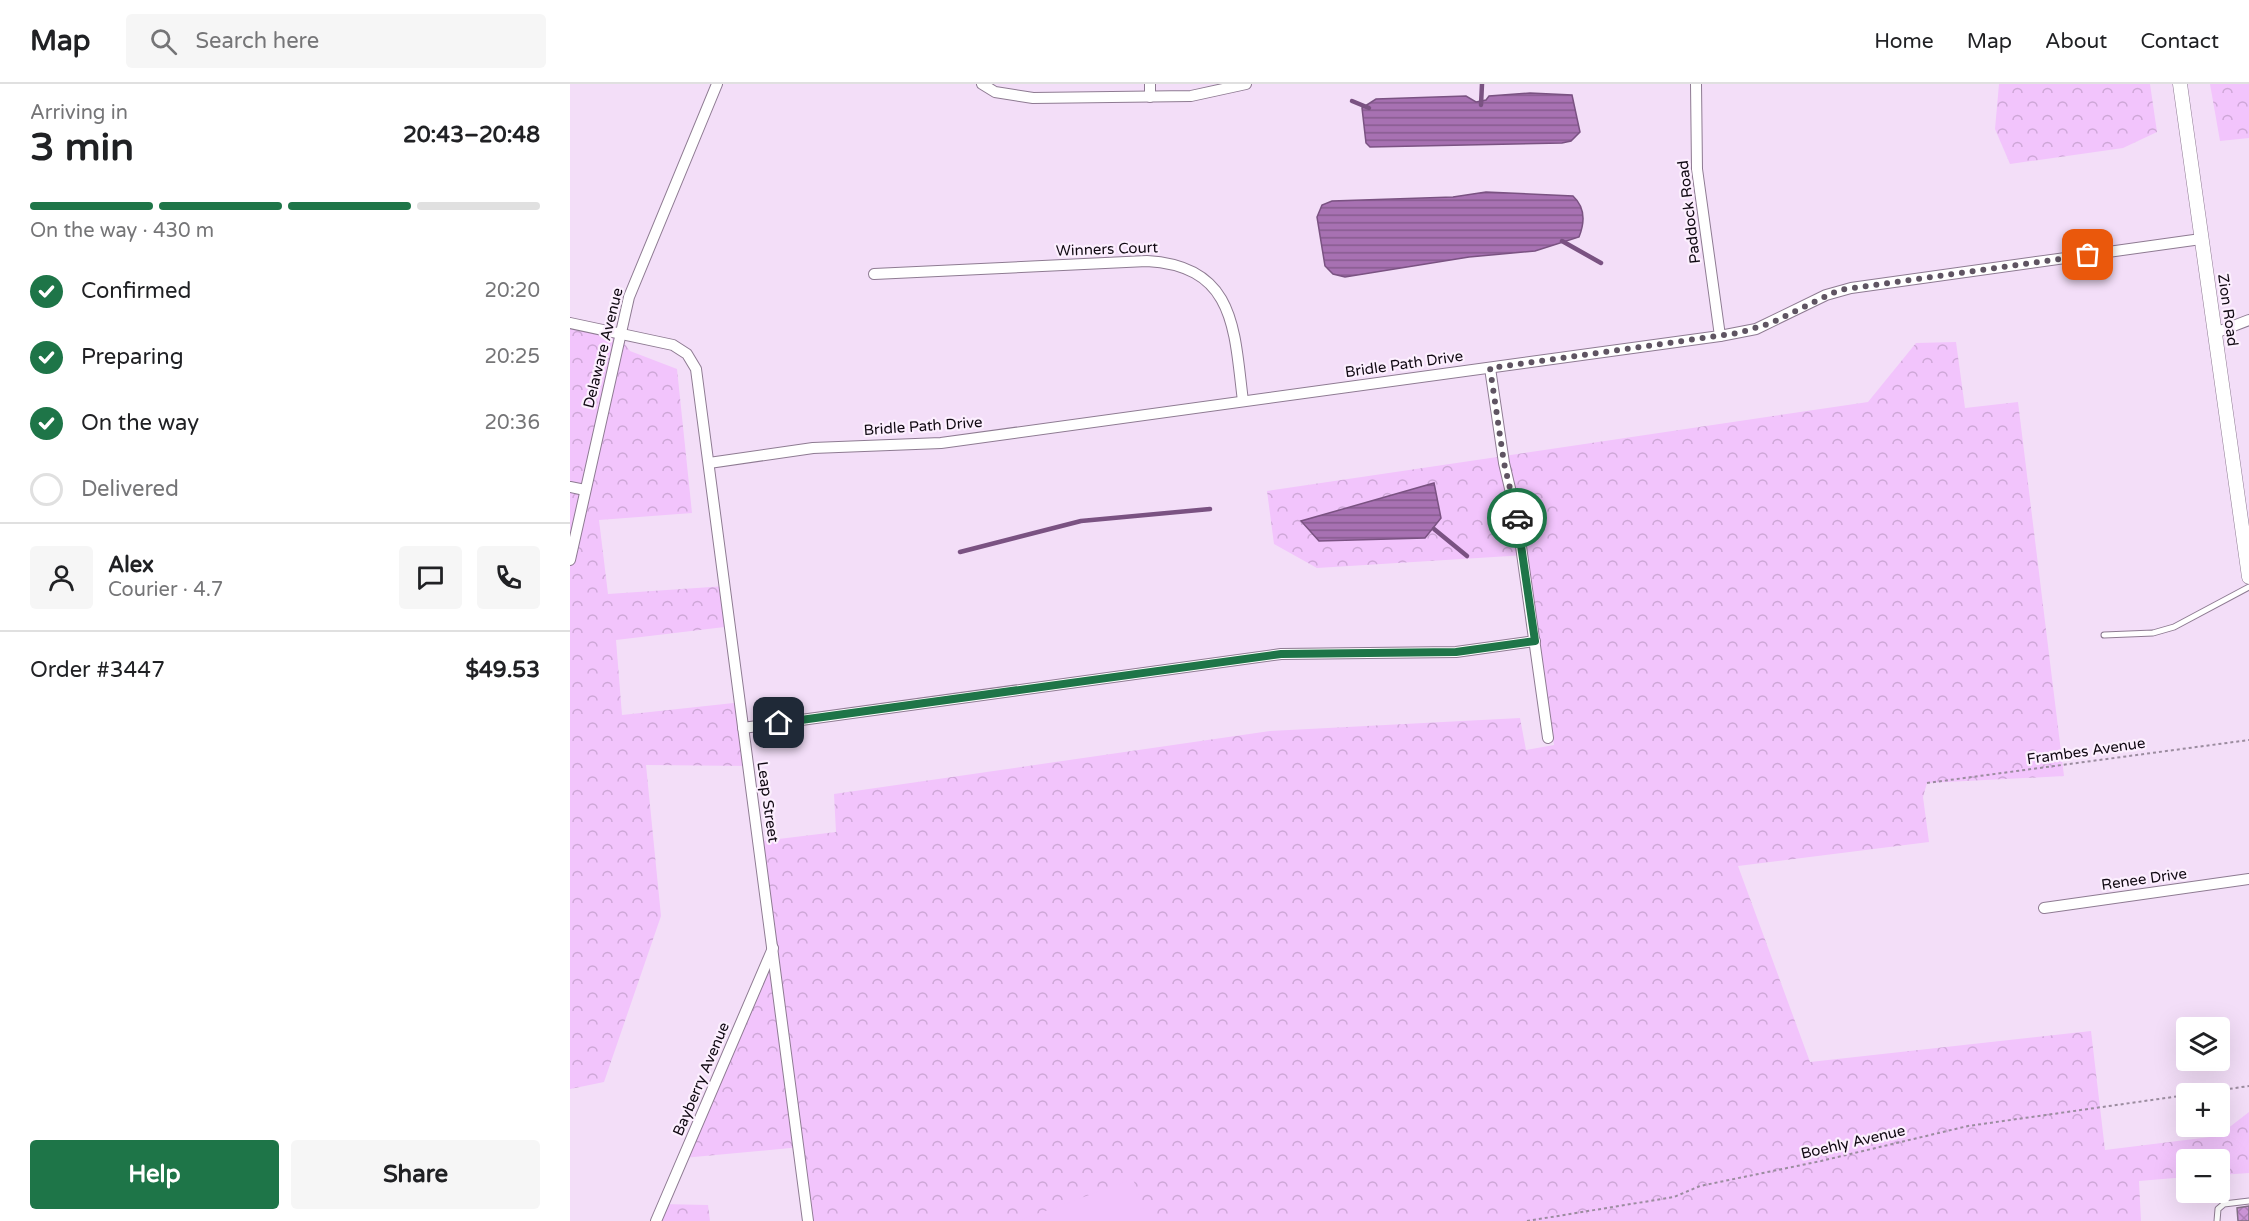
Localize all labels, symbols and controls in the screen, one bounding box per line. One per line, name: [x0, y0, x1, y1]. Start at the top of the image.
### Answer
search box: [126, 14, 546, 68]
text: Map: [30, 24, 90, 58]
icon: search: [147, 25, 180, 58]
text: Search here: [195, 28, 319, 54]
text: Home: [1874, 29, 1934, 54]
text: Map: [1967, 29, 2012, 54]
text: About: [2045, 29, 2107, 54]
text: Contact: [2140, 29, 2219, 54]
text: Arriving in: [30, 101, 128, 125]
text: 20:43–20:48: [403, 122, 540, 148]
text: 3 min: [30, 124, 134, 171]
street label: Paddock Road: [1674, 159, 1704, 265]
text: On the way · 430 m: [30, 219, 214, 243]
pin: [2062, 229, 2113, 280]
street label: Winners Court: [1056, 238, 1159, 260]
icon: bag: [2071, 238, 2104, 271]
street label: Zion Road: [2214, 273, 2242, 347]
icon: check: [30, 275, 63, 308]
text: Confirmed: [81, 278, 191, 304]
text: 20:20: [485, 279, 540, 303]
street label: Delaware Avenue: [579, 286, 627, 410]
icon: check: [30, 341, 63, 374]
text: Preparing: [81, 344, 184, 370]
text: 20:25: [485, 345, 540, 369]
street label: Bridle Path Drive: [1344, 347, 1464, 381]
icon: check: [30, 407, 63, 440]
text: On the way: [81, 410, 199, 436]
text: 20:36: [485, 411, 540, 435]
street label: Bridle Path Drive: [863, 413, 983, 439]
text: Delivered: [81, 476, 179, 502]
courier: [1487, 488, 1547, 548]
icon: car: [1501, 502, 1534, 535]
button: person: [30, 546, 93, 609]
button: chat: [399, 546, 462, 609]
button: phone: [477, 546, 540, 609]
text: Alex: [108, 552, 154, 578]
text: Courier · 4.7: [108, 578, 223, 602]
text: Order #3447: [30, 657, 165, 683]
text: $49.53: [465, 657, 540, 683]
pin: [753, 697, 804, 748]
icon: home: [762, 706, 795, 739]
street label: Frambes Avenue: [2026, 734, 2146, 768]
street label: Leap Street: [753, 760, 783, 844]
street label: Renee Drive: [2100, 864, 2188, 894]
map controls: [2176, 1017, 2230, 1203]
button: layers: [2176, 1017, 2230, 1071]
street label: Bayberry Avenue: [669, 1019, 733, 1139]
button: +: [2176, 1083, 2230, 1137]
street label: Boehly Avenue: [1799, 1121, 1907, 1163]
button: Help: [30, 1140, 279, 1209]
button: Share: [291, 1140, 540, 1209]
button: −: [2176, 1149, 2230, 1203]

